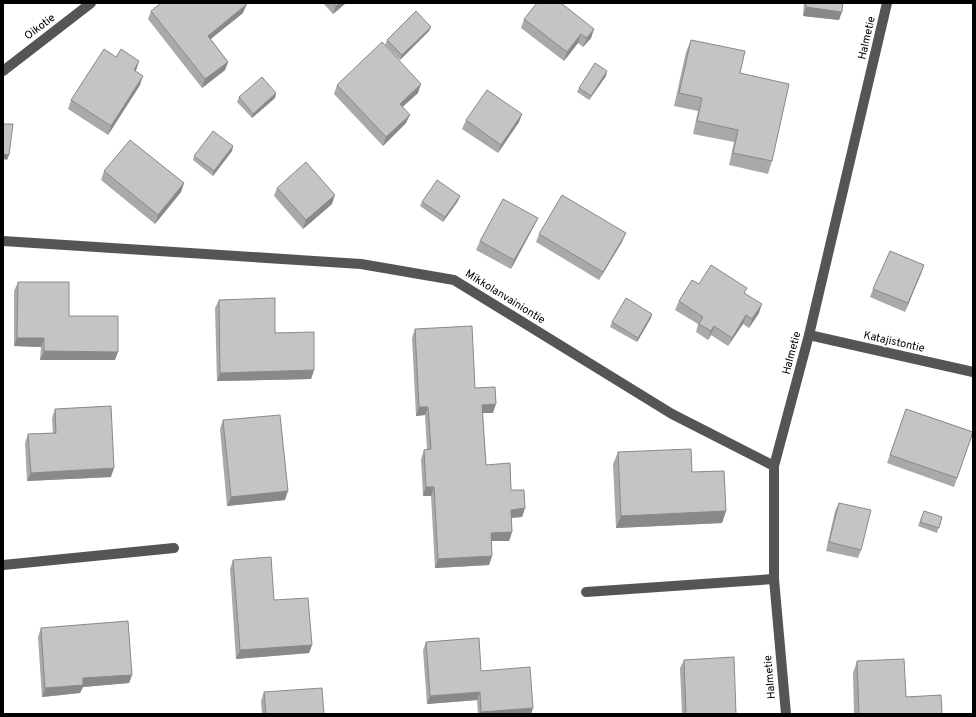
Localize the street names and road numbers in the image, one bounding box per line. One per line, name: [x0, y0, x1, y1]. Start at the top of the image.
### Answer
street label: Oikotie: [22, 11, 58, 43]
street label: Halmetie: [855, 15, 879, 61]
street label: Mikkolanvainiontie: [462, 267, 548, 327]
street label: Katajistontie: [862, 328, 926, 356]
street label: Halmetie: [780, 330, 804, 376]
street label: Halmetie: [761, 654, 779, 700]

